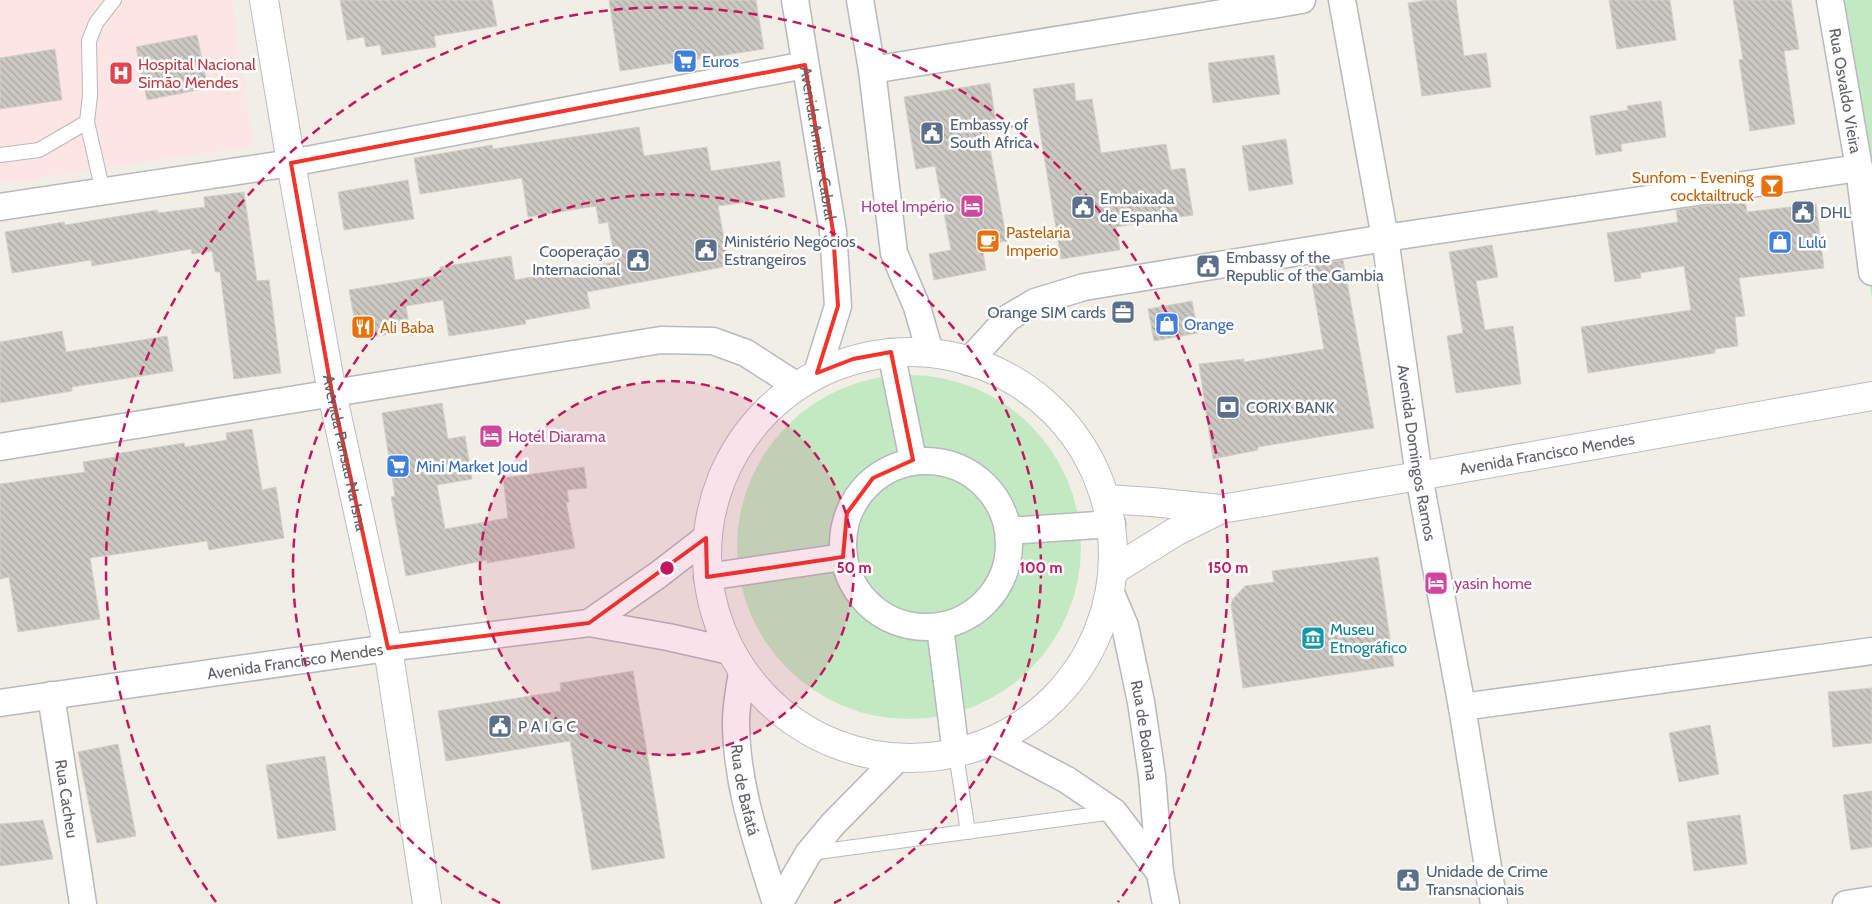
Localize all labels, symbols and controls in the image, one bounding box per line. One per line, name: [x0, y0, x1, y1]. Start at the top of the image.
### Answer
street label: Rua Osvaldo Vieira: [1825, 27, 1865, 155]
supermarket icon: Euros: [672, 48, 698, 74]
place label: Euros: [702, 52, 740, 71]
place label: Hospital Nacional Simão Mendes: [138, 55, 256, 92]
hospital icon: Hospital Nacional Simão Mendes: [108, 60, 134, 86]
street label: Avenida Amilcar Cabral: [796, 65, 840, 222]
place label: Embassy of South Africa: [950, 115, 1033, 152]
public building icon: Embassy of South Africa: [919, 120, 945, 146]
place label: Sunfom - Evening cocktailtruck: [1632, 168, 1755, 205]
bar icon: Sunfom - Evening cocktailtruck: [1759, 173, 1785, 199]
place label: Embaixada de Espanha: [1100, 189, 1178, 226]
hotel icon: Hotel Império: [959, 193, 985, 219]
public building icon: Embaixada de Espanha: [1070, 194, 1096, 220]
place label: Hotel Império: [861, 197, 954, 216]
public building icon: DHL: [1790, 199, 1816, 225]
place label: DHL: [1820, 203, 1851, 222]
place label: Pastelaria Imperio: [1006, 223, 1071, 260]
cafe icon: Pastelaria Imperio: [975, 228, 1001, 254]
shop icon: Lulú: [1767, 229, 1793, 255]
place label: Ministério Negócios Estrangeiros: [724, 232, 856, 269]
place label: Lulú: [1798, 233, 1826, 252]
public building icon: Ministério Negócios Estrangeiros: [693, 237, 719, 263]
place label: Cooperação Internacional: [532, 242, 620, 279]
public building icon: Cooperação Internacional: [625, 247, 651, 273]
place label: Embassy of the Republic of the Gambia: [1226, 248, 1384, 285]
public building icon: Embassy of the Republic of the Gambia: [1195, 253, 1221, 279]
office icon: Orange SIM cards: [1110, 299, 1136, 325]
place label: Orange SIM cards: [987, 303, 1106, 322]
shop icon: Orange: [1154, 311, 1180, 337]
restaurant icon: Ali Baba: [350, 314, 376, 340]
place label: Orange: [1184, 315, 1234, 334]
place label: Ali Baba: [380, 318, 435, 337]
street label: Avenida Domingos Ramos: [1393, 363, 1440, 543]
street label: Avenida Pansau Na Isna: [319, 373, 371, 533]
bank icon: CORIX BANK: [1215, 394, 1241, 420]
place label: CORIX BANK: [1246, 398, 1335, 417]
hotel icon: Hotel Diarama: [478, 423, 504, 449]
place label: Hotel Diarama: [508, 427, 606, 446]
street label: Avenida Francisco Mendes: [1458, 429, 1636, 479]
supermarket icon: Mini Market Joud: [385, 453, 411, 479]
place label: Mini Market Joud: [416, 457, 528, 476]
centre of rings: [658, 559, 676, 577]
text: 50 m: [836, 559, 872, 577]
text: 100 m: [1019, 559, 1063, 577]
text: 150 m: [1208, 559, 1248, 577]
hotel icon: yasin home: [1423, 570, 1449, 596]
place label: yasin home: [1454, 574, 1532, 593]
place label: Museu Etnográfico: [1330, 620, 1407, 657]
museum icon: Museu Etnográfico: [1300, 625, 1326, 651]
street label: Avenida Francisco Mendes: [206, 640, 385, 684]
street label: Rua de Bolama: [1127, 678, 1161, 782]
public building icon: P A I G C: [487, 713, 513, 739]
place label: P A I G C: [518, 717, 576, 736]
street label: Rua de Bafatá: [727, 743, 763, 838]
street label: Rua Cacheu: [51, 758, 82, 839]
place label: Unidade de Crime Transnacionais: [1426, 862, 1548, 899]
public building icon: Unidade de Crime Transnacionais: [1395, 867, 1421, 893]

